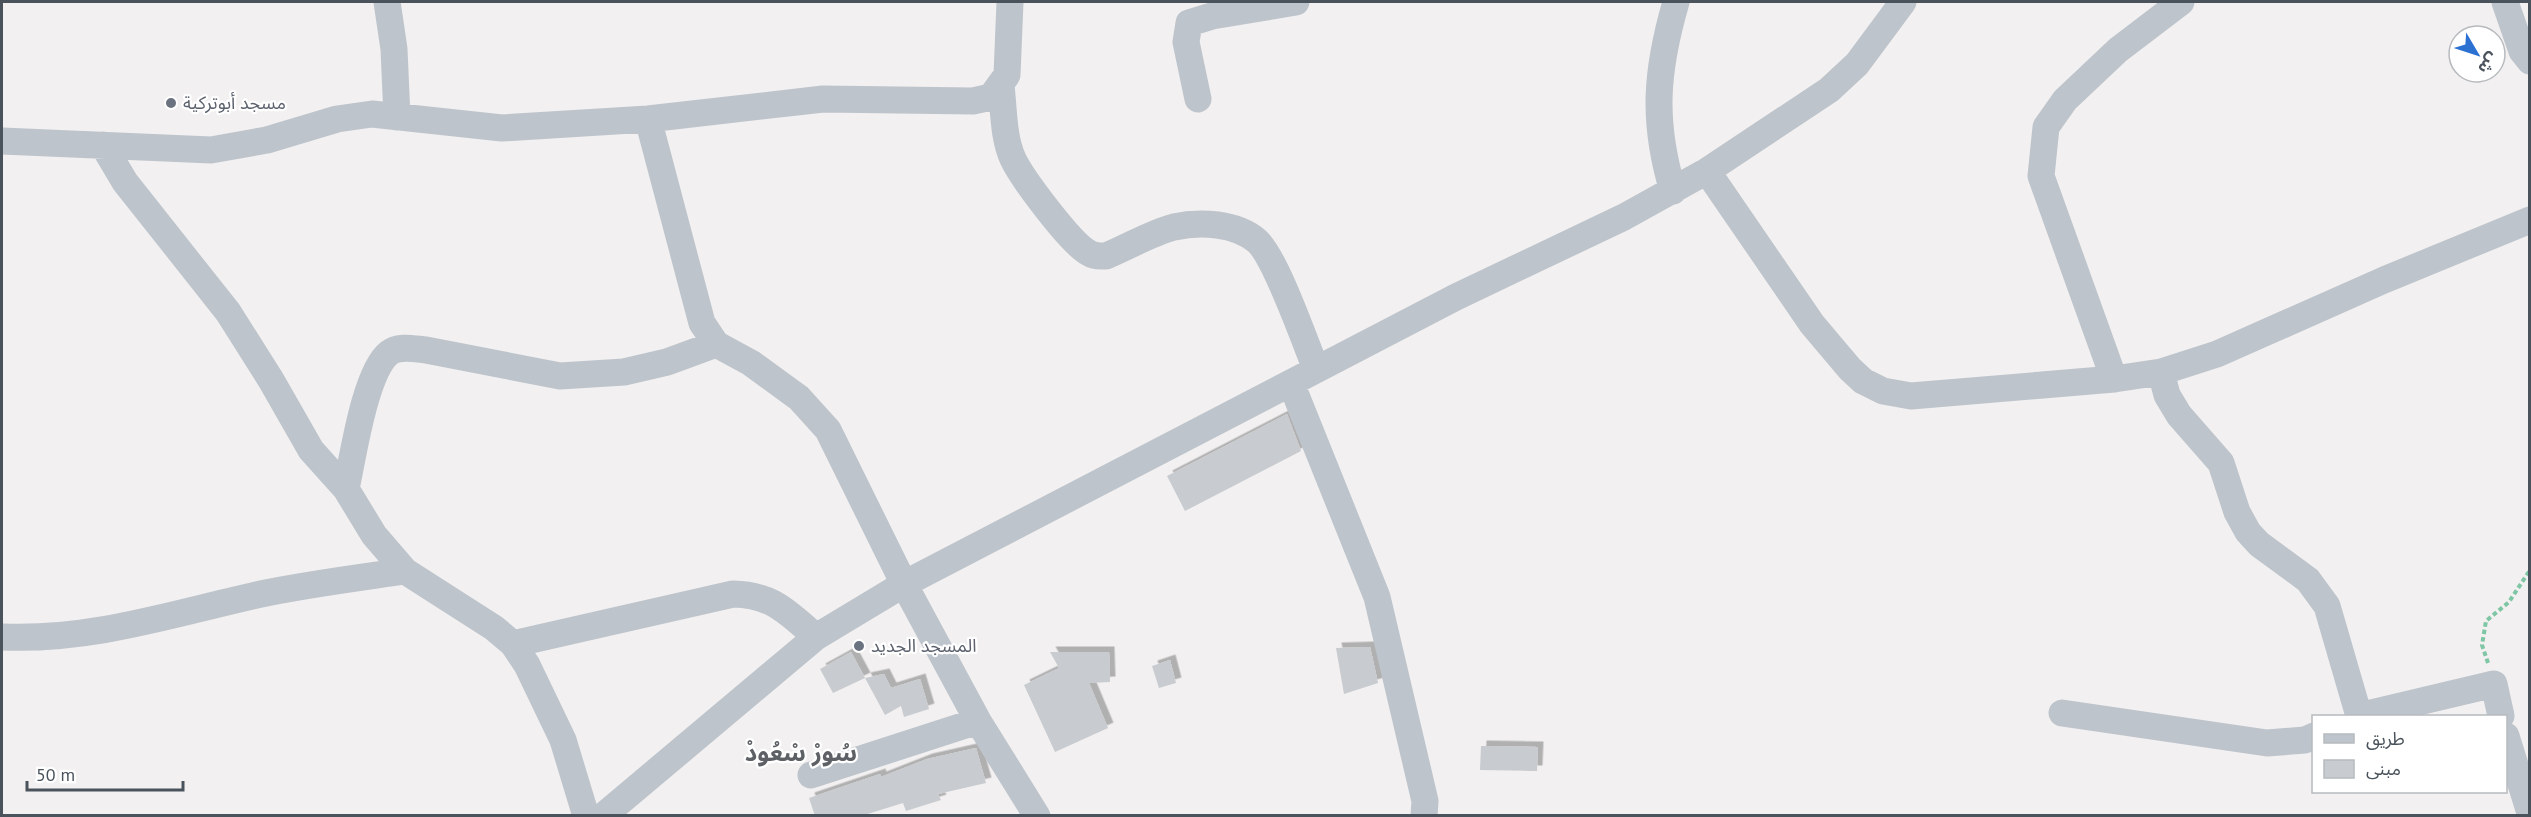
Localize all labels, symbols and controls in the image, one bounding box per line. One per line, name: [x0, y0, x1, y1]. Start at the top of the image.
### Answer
north arrow: [2447, 24, 2507, 84]
text: ش: [2474, 49, 2503, 78]
place label: مسجد أبوتركية: [183, 91, 286, 114]
marker: مسجد أبوتركية: [164, 96, 178, 110]
place label: المسجد الجديد: [871, 634, 976, 657]
marker: المسجد الجديد: [852, 639, 866, 653]
legend: [2312, 715, 2507, 793]
text: طريق: [2366, 727, 2405, 750]
district label: سُورْ سْعُودْ: [745, 737, 857, 768]
scale bar: [27, 754, 183, 792]
text: مبنى: [2366, 757, 2401, 780]
text: 50 m: [36, 763, 75, 786]

